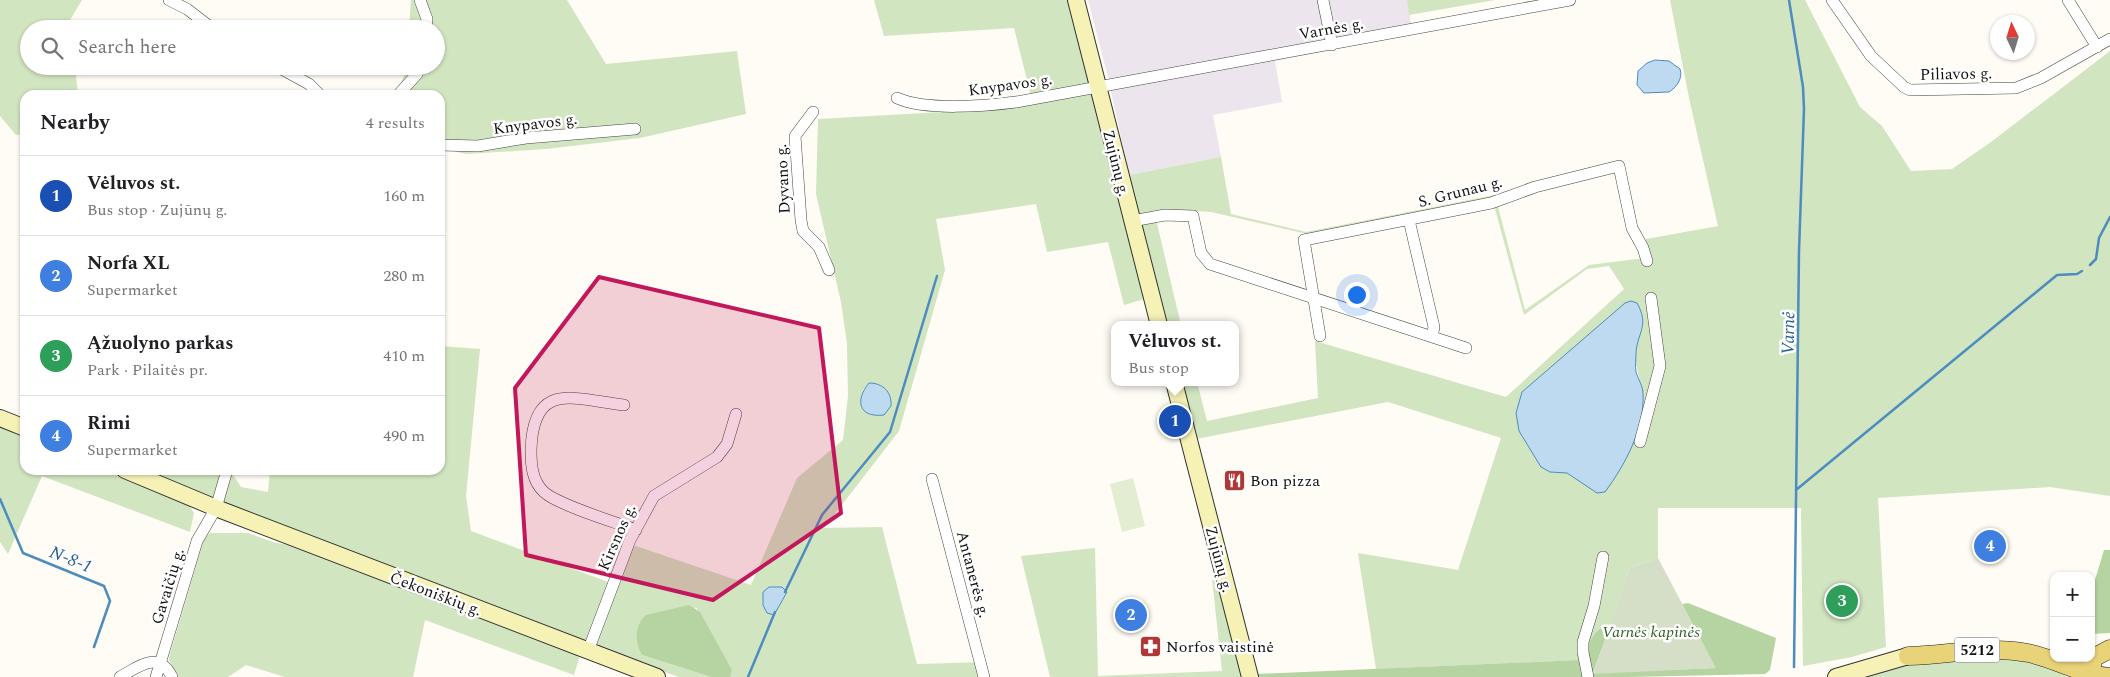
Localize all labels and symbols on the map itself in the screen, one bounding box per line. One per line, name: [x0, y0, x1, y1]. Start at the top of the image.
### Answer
street label: Varnės g.: [1297, 11, 1365, 46]
north arrow: [1990, 15, 2035, 60]
street label: Piliavos g.: [1920, 61, 1992, 87]
street label: Knypavos g.: [967, 67, 1054, 103]
street label: Knypavos g.: [492, 107, 579, 141]
street label: Zujūnų g.: [1096, 127, 1136, 199]
street label: Dyvano g.: [769, 143, 797, 215]
street label: S. Grunau g.: [1416, 170, 1505, 214]
your location: [1344, 282, 1370, 308]
water label: Varnė: [1775, 311, 1802, 355]
pin: 1: [1159, 402, 1191, 440]
restaurant icon: Bon pizza: [1222, 468, 1246, 492]
place label: Bon pizza: [1250, 469, 1320, 493]
street label: Kirsnos g.: [592, 500, 642, 575]
street label: Zujūnų g.: [1199, 523, 1239, 595]
pin: 4: [1974, 527, 2006, 565]
street label: Antanerės g.: [950, 528, 996, 620]
water label: N-8-1: [45, 539, 96, 580]
street label: Gavaičių g.: [145, 545, 191, 627]
street label: Čekoniškių g.: [386, 565, 485, 622]
pin: 3: [1826, 582, 1858, 620]
pin: 2: [1115, 596, 1147, 634]
park label: Varnės kapinės: [1602, 620, 1700, 644]
pharmacy icon: Norfos vaistinė: [1138, 634, 1162, 658]
place label: Norfos vaistinė: [1166, 635, 1274, 659]
road number: 5212: [1954, 638, 2000, 662]

